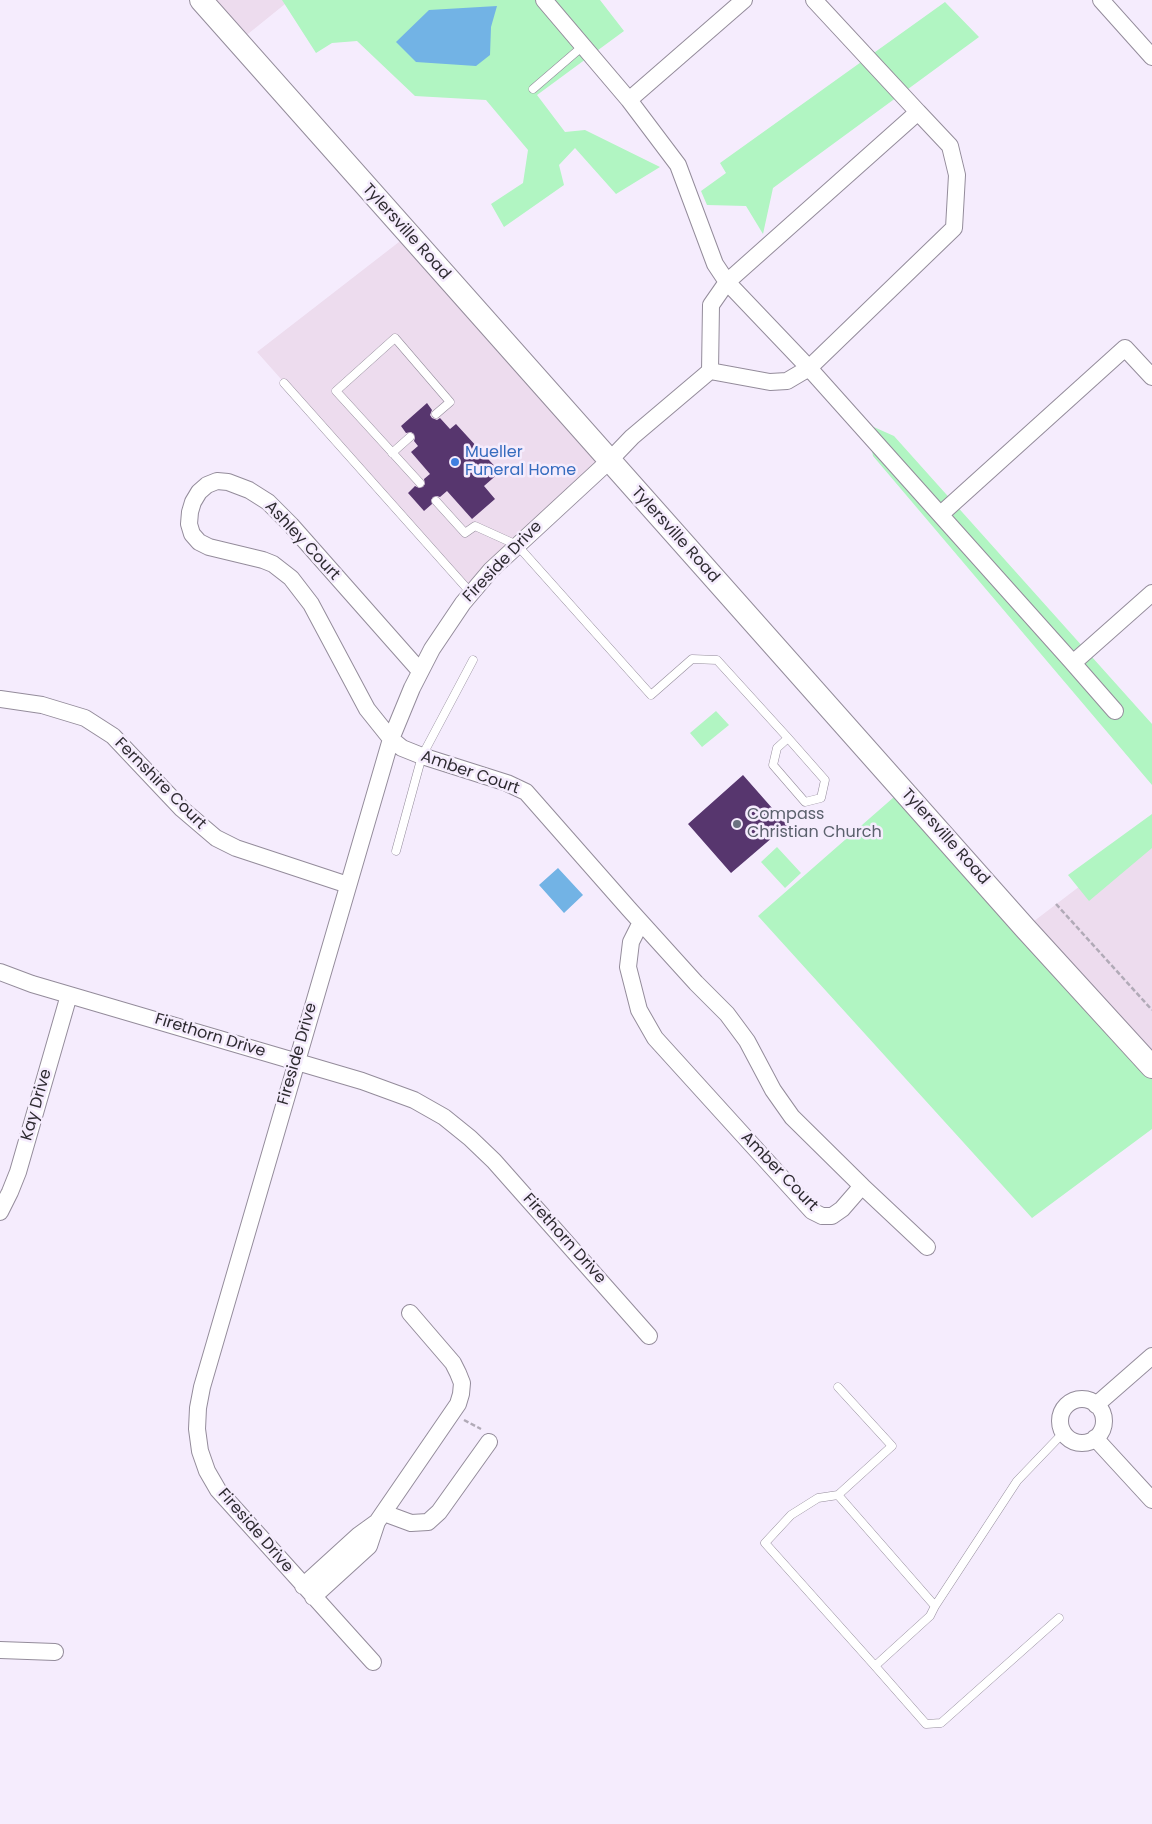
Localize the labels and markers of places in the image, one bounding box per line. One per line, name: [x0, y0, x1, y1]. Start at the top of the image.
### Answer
place label: Mueller Funeral Home: [465, 443, 576, 481]
marker: Mueller Funeral Home: [449, 456, 461, 468]
place label: Compass Christian Church: [747, 805, 882, 843]
marker: Compass Christian Church: [731, 818, 743, 830]

